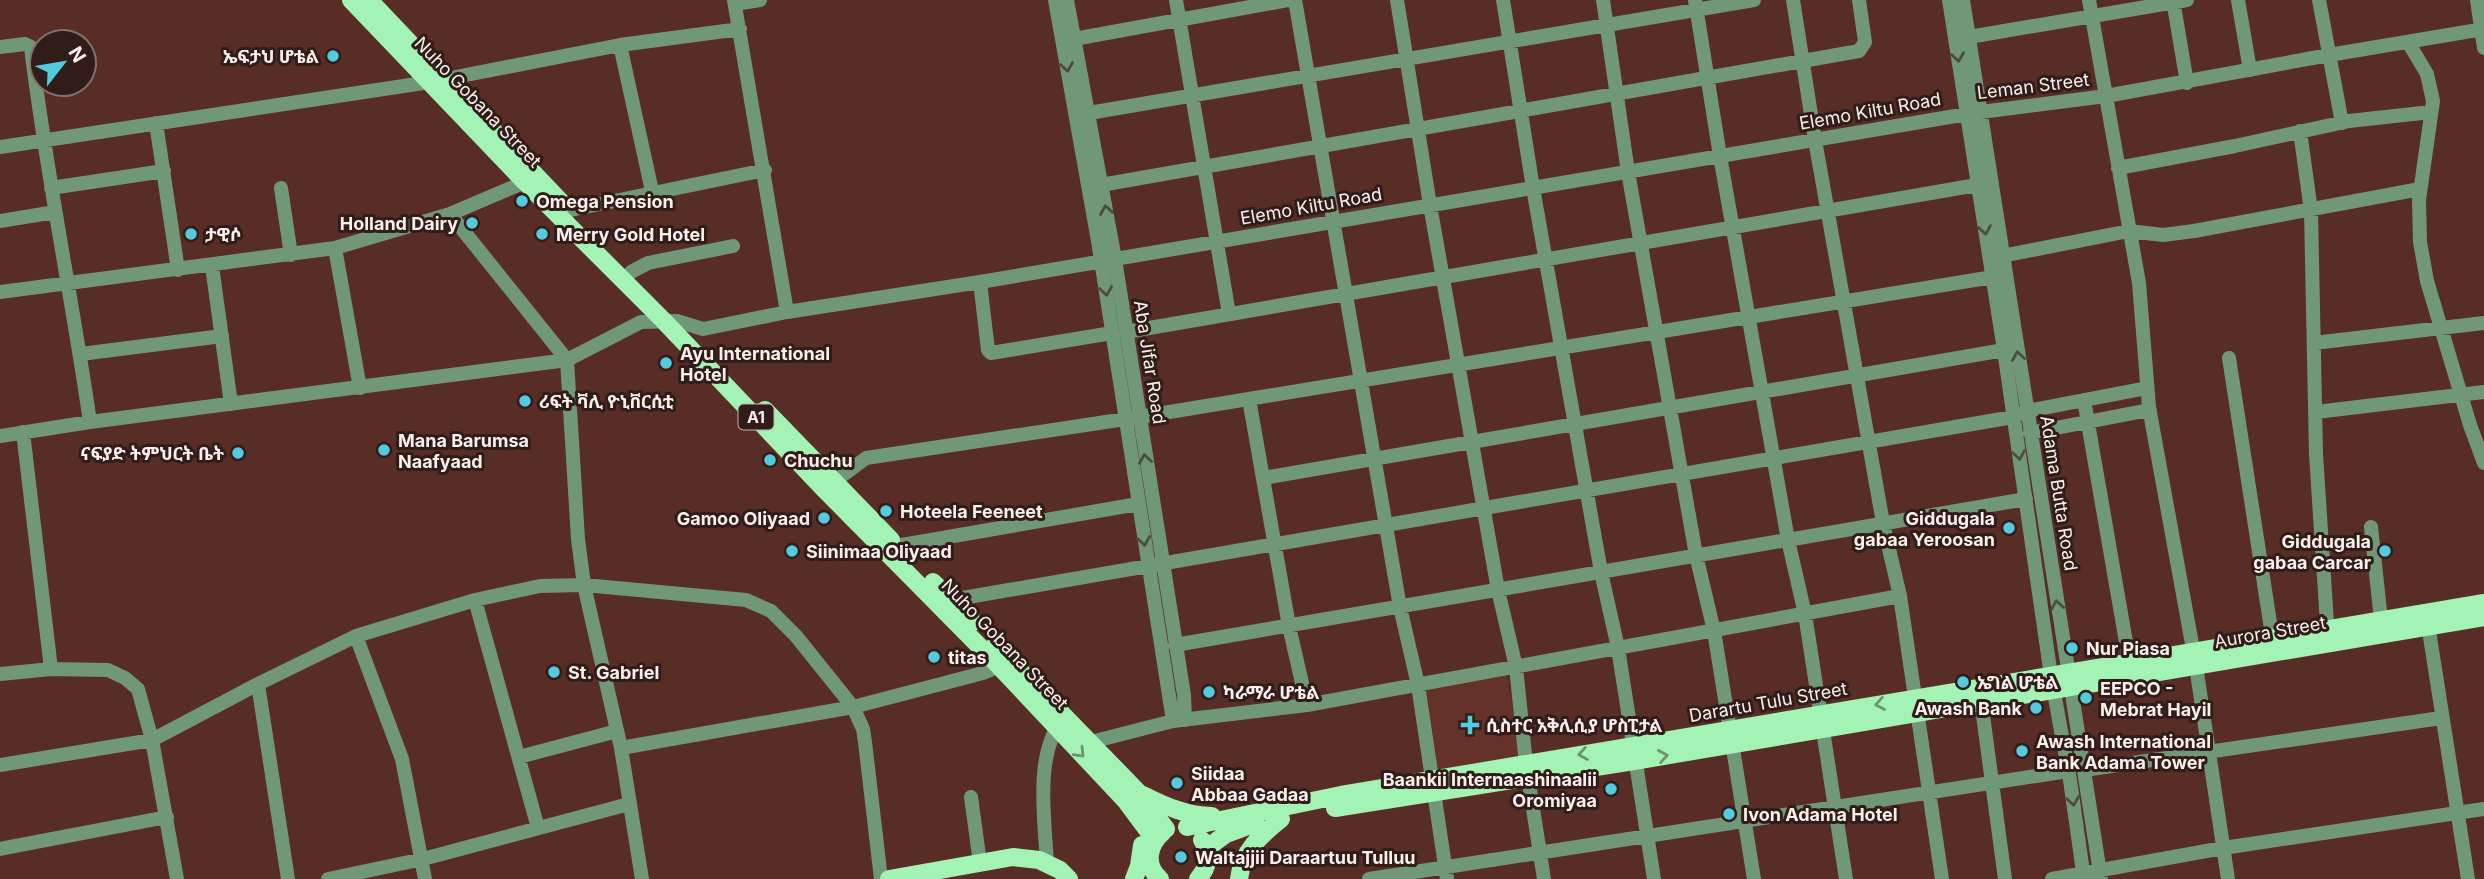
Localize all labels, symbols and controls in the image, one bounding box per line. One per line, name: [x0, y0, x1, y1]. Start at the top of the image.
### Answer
north arrow: [28, 28, 98, 98]
street label: Nuho Gobana Street: [410, 33, 546, 172]
text: N: [64, 42, 91, 67]
place label: ኤፍታህ ሆቴል: [223, 46, 319, 67]
marker: ኤፍታህ ሆቴል: [325, 48, 341, 64]
one-way arrow: [1950, 51, 1965, 63]
one-way arrow: [1059, 61, 1074, 73]
street label: Leman Street: [1976, 69, 2090, 103]
street label: Elemo Kiltu Road: [1797, 88, 1943, 134]
street label: Elemo Kiltu Road: [1238, 183, 1384, 229]
place label: Omega Pension: [536, 191, 674, 212]
marker: Omega Pension: [514, 193, 530, 209]
one-way arrow: [1099, 204, 1114, 216]
place label: Holland Dairy: [340, 213, 458, 234]
marker: Holland Dairy: [464, 215, 480, 231]
place label: ታዊሶ: [205, 224, 242, 245]
place label: Merry Gold Hotel: [556, 224, 705, 245]
one-way arrow: [1977, 224, 1992, 236]
marker: ታዊሶ: [183, 226, 199, 242]
marker: Merry Gold Hotel: [534, 226, 550, 242]
one-way arrow: [1098, 285, 1113, 297]
street label: Aba Jifar Road: [1130, 299, 1170, 425]
place label: Ayu International Hotel: [680, 343, 830, 385]
one-way arrow: [2011, 351, 2026, 362]
marker: Ayu International Hotel: [658, 355, 674, 371]
place label: ሪፍት ቫሊ ዮኒቨርሲቲ: [539, 391, 674, 412]
marker: ሪፍት ቫሊ ዮኒቨርሲቲ: [517, 393, 533, 409]
road number: A1: [738, 404, 774, 430]
street label: Adama Butta Road: [2036, 414, 2082, 572]
place label: Mana Barumsa Naafyaad: [398, 430, 529, 472]
marker: Mana Barumsa Naafyaad: [376, 442, 392, 458]
place label: ናፍያድ ትምህርት ቤት: [80, 443, 224, 464]
marker: ናፍያድ ትምህርት ቤት: [230, 445, 246, 461]
one-way arrow: [2011, 449, 2026, 461]
place label: Chuchu: [784, 450, 853, 471]
marker: Chuchu: [762, 452, 778, 468]
one-way arrow: [1138, 453, 1153, 464]
place label: Hoteela Feeneet: [900, 501, 1043, 522]
marker: Hoteela Feeneet: [878, 503, 894, 519]
place label: Gamoo Oliyaad: [677, 508, 810, 529]
place label: Giddugala gabaa Yeroosan: [1854, 508, 1995, 550]
marker: Gamoo Oliyaad: [816, 510, 832, 526]
marker: Giddugala gabaa Yeroosan: [2001, 520, 2017, 536]
place label: Giddugala gabaa Carcar: [2253, 531, 2371, 573]
one-way arrow: [1136, 535, 1151, 546]
place label: Siinimaa Oliyaad: [806, 541, 952, 562]
marker: Siinimaa Oliyaad: [784, 543, 800, 559]
marker: Giddugala gabaa Carcar: [2377, 543, 2393, 559]
street label: Nuho Gobana Street: [937, 575, 1073, 714]
one-way arrow: [2049, 600, 2064, 611]
street label: Aurora Street: [2212, 612, 2328, 652]
place label: Nur Piasa: [2086, 638, 2170, 659]
marker: Nur Piasa: [2064, 640, 2080, 656]
place label: titas: [948, 647, 987, 668]
marker: titas: [926, 649, 942, 665]
place label: St. Gabriel: [568, 662, 659, 683]
marker: St. Gabriel: [546, 664, 562, 680]
place label: ኤግል ሆቴል: [1977, 672, 2058, 693]
marker: ኤግል ሆቴል: [1955, 674, 1971, 690]
street label: Darartu Tulu Street: [1687, 678, 1849, 726]
place label: EEPCO - Mebrat Hayil: [2100, 678, 2211, 720]
place label: ካራማራ ሆቴል: [1223, 682, 1320, 703]
marker: ካራማራ ሆቴል: [1201, 684, 1217, 700]
marker: EEPCO - Mebrat Hayil: [2078, 690, 2094, 706]
one-way arrow: [1874, 696, 1886, 711]
place label: Awash Bank: [1915, 698, 2023, 719]
marker: Awash Bank: [2028, 700, 2044, 716]
marker: ሲስተር አቅሊሲያ ሆስፒታል: [1460, 715, 1480, 735]
place label: ሲስተር አቅሊሲያ ሆስፒታል: [1486, 715, 1662, 736]
place label: Awash International Bank Adama Tower: [2036, 731, 2211, 773]
marker: Awash International Bank Adama Tower: [2014, 743, 2030, 759]
one-way arrow: [1072, 745, 1085, 758]
one-way arrow: [1577, 746, 1589, 761]
one-way arrow: [1657, 749, 1669, 764]
place label: Siidaa Abbaa Gadaa: [1191, 763, 1309, 805]
place label: Baankii Internaashinaalii Oromiyaa: [1383, 769, 1597, 811]
marker: Siidaa Abbaa Gadaa: [1169, 775, 1185, 791]
marker: Baankii Internaashinaalii Oromiyaa: [1603, 781, 1619, 797]
one-way arrow: [2065, 795, 2080, 806]
place label: Ivon Adama Hotel: [1743, 804, 1898, 825]
marker: Ivon Adama Hotel: [1721, 806, 1737, 822]
place label: Waltajjii Daraartuu Tulluu: [1195, 847, 1416, 868]
marker: Waltajjii Daraartuu Tulluu: [1173, 849, 1189, 865]

